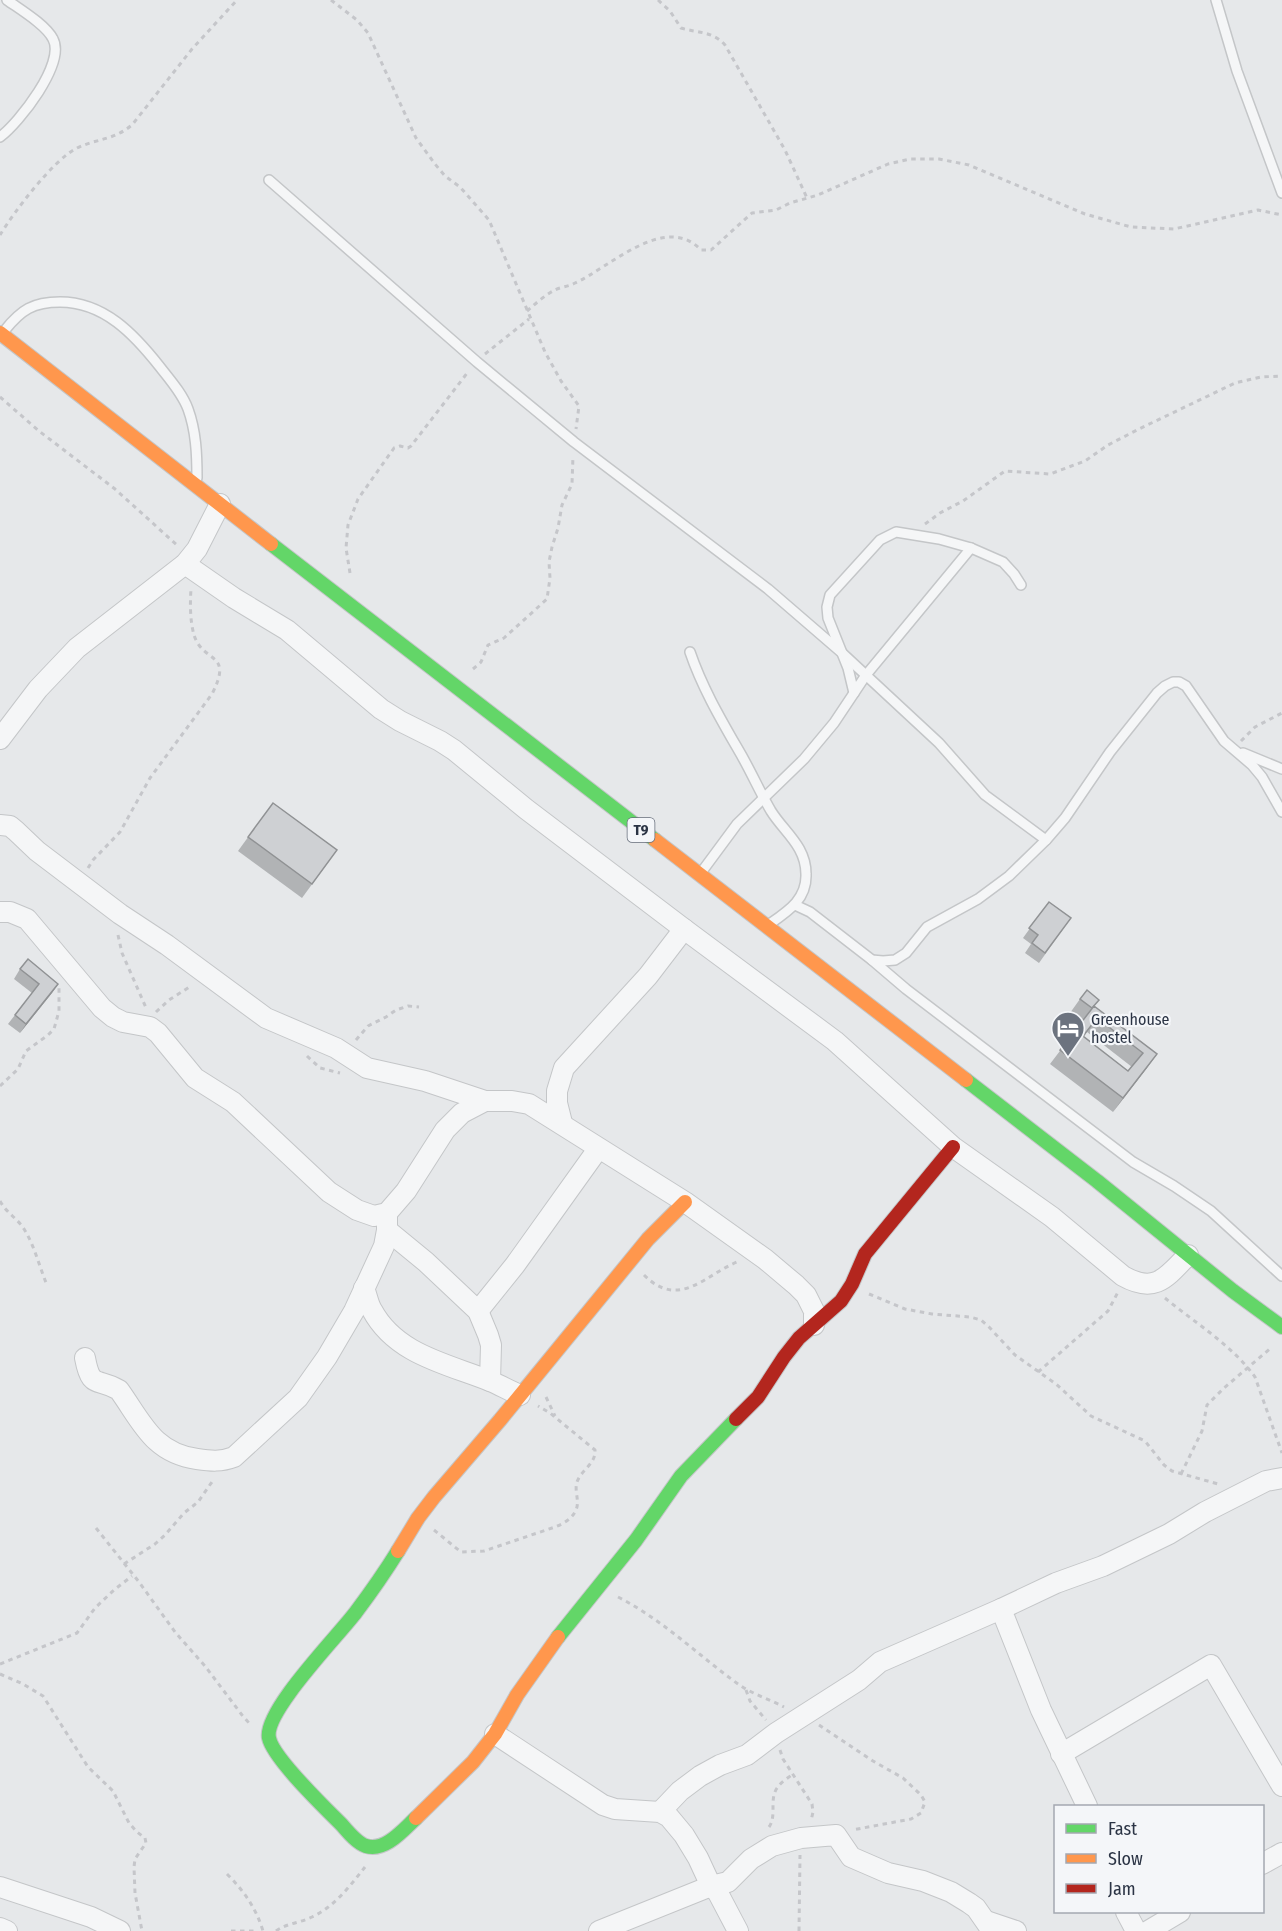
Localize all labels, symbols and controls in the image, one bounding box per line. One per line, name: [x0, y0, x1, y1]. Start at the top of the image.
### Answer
road number: T9: [628, 818, 654, 842]
hotel icon: Greenhouse hostel: [1050, 1010, 1086, 1057]
place label: Greenhouse hostel: [1091, 1010, 1170, 1047]
legend: [1054, 1805, 1264, 1913]
text: Fast: [1108, 1818, 1137, 1840]
text: Slow: [1108, 1848, 1143, 1870]
text: Jam: [1108, 1878, 1136, 1900]

